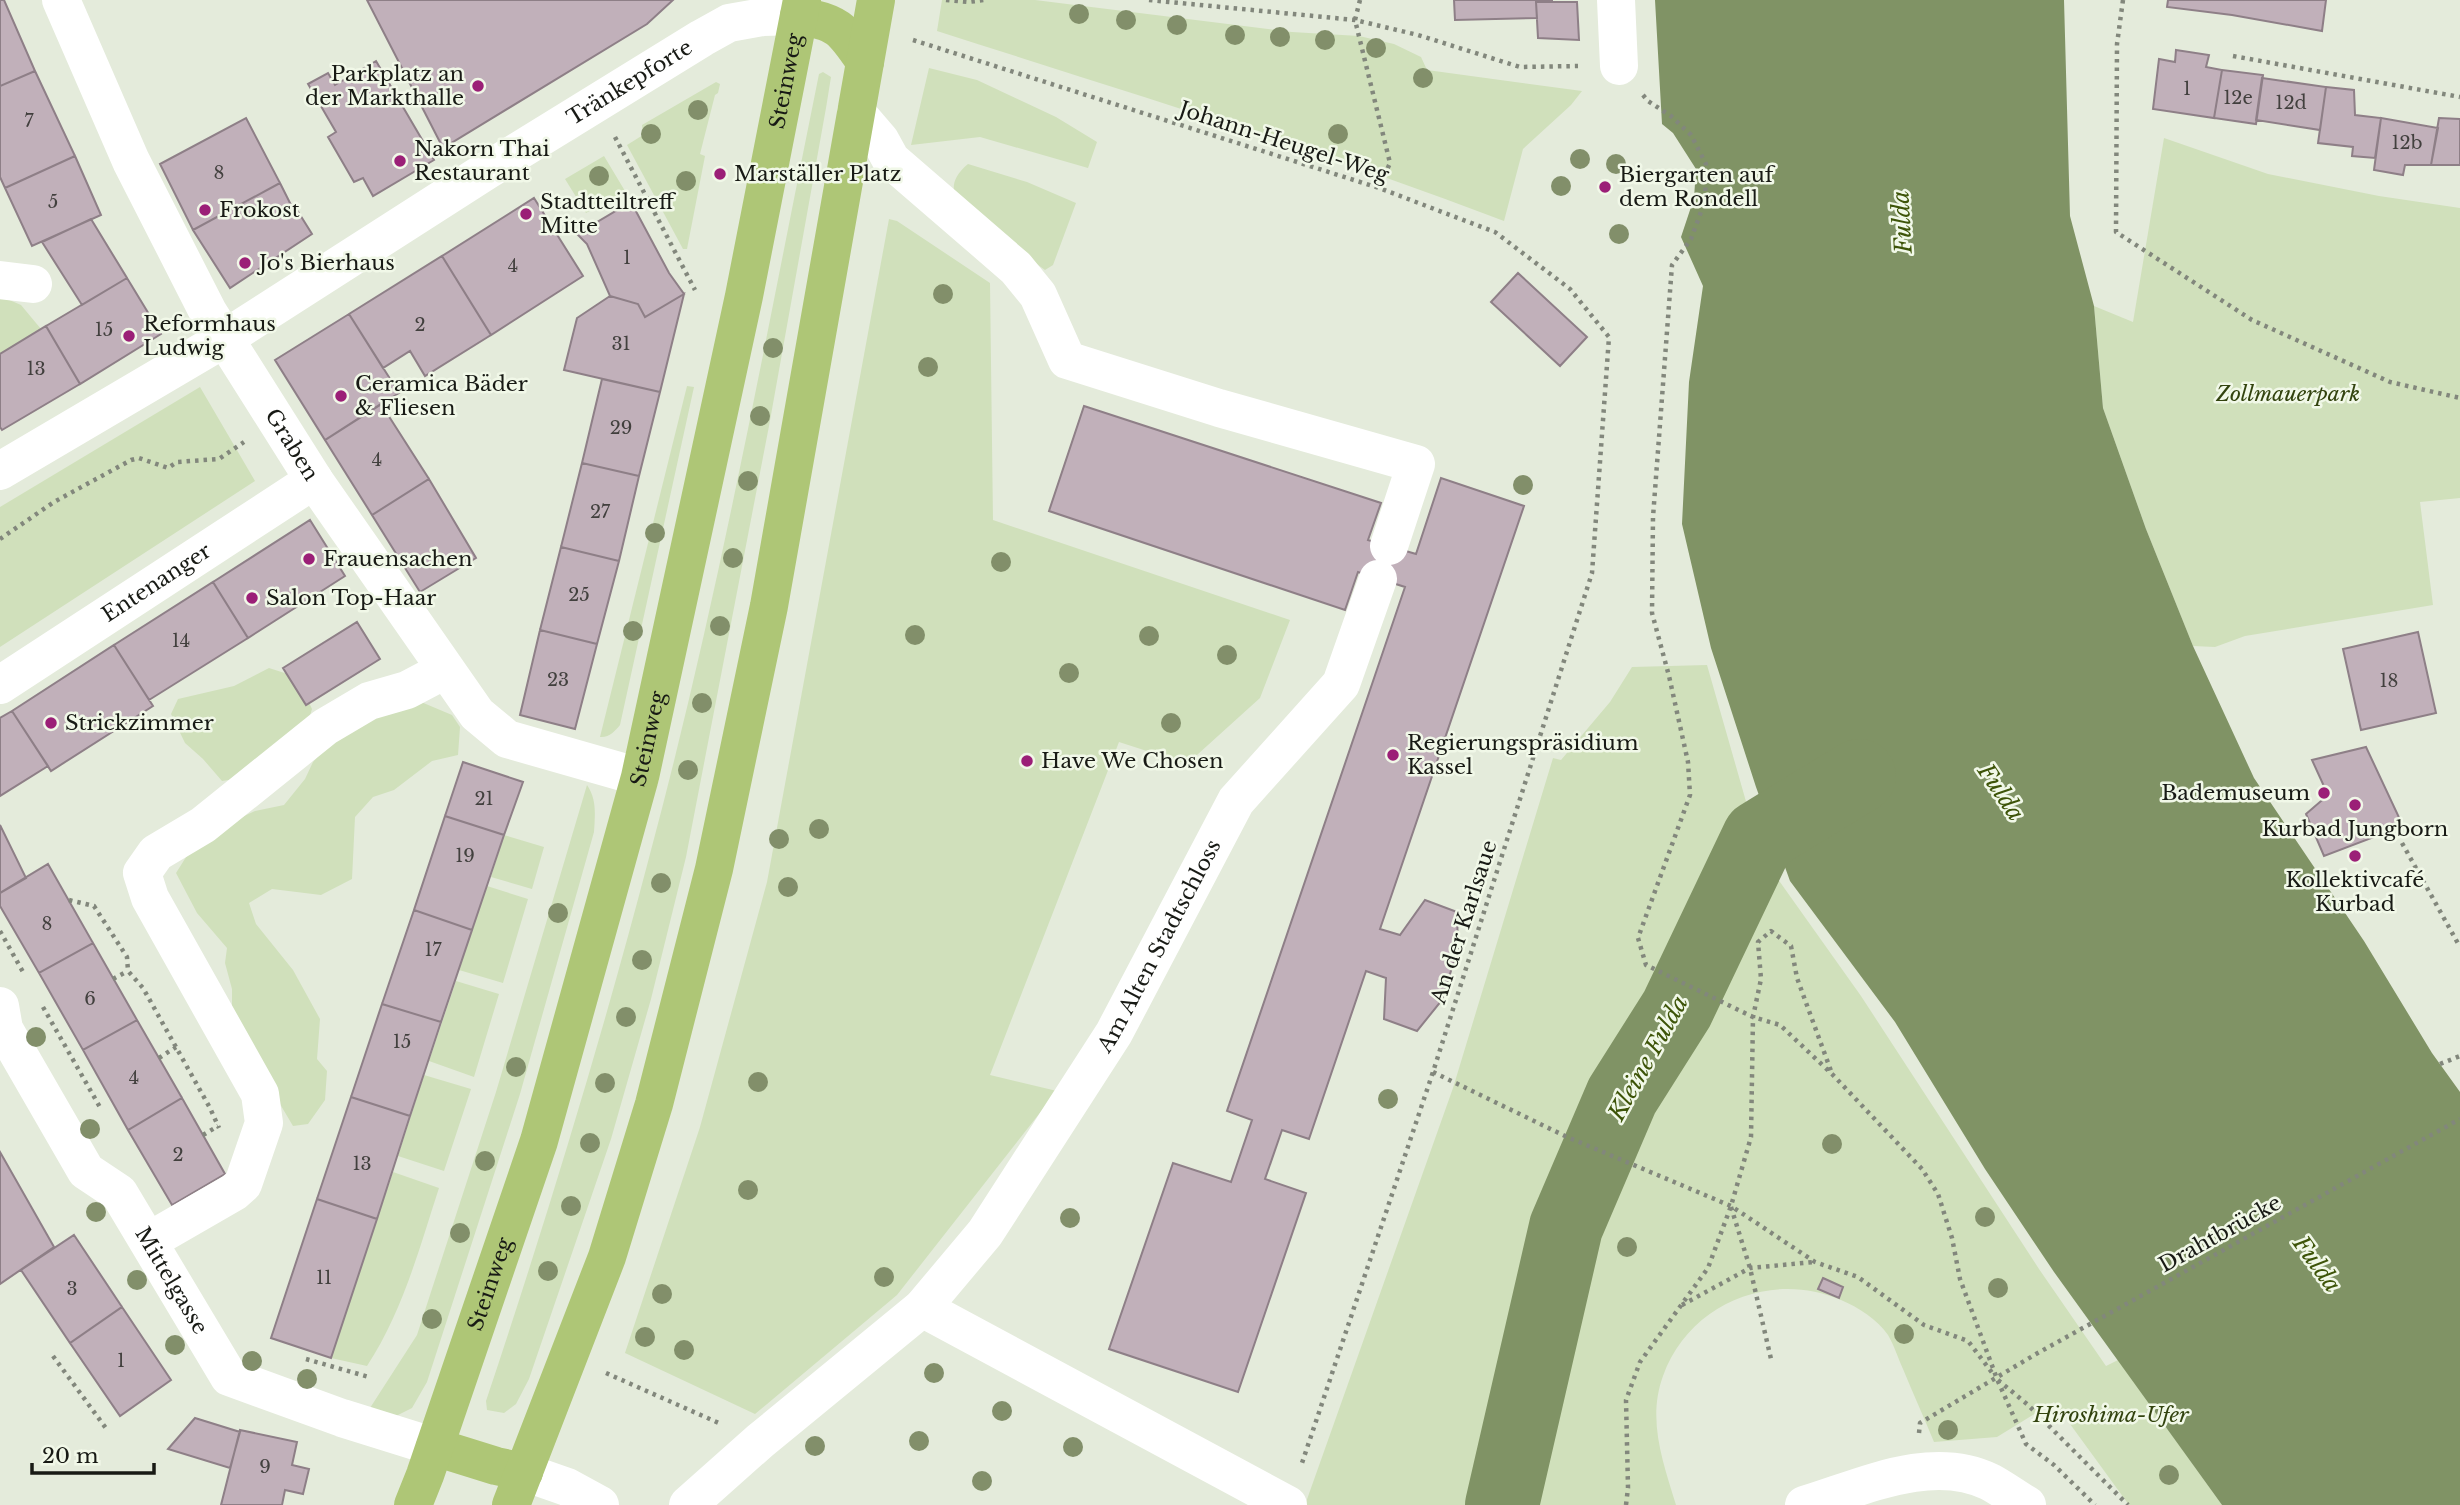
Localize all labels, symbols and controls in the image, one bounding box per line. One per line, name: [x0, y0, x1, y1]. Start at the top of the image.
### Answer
street label: Steinweg: [764, 31, 808, 131]
street label: Tränkepforte: [562, 34, 697, 131]
place label: Parkplatz an der Markthalle: [305, 61, 464, 111]
marker: Parkplatz an der Markthalle: [470, 78, 486, 94]
house number: 1: [2183, 78, 2191, 100]
house number: 12e: [2223, 87, 2253, 109]
house number: 12d: [2275, 92, 2307, 114]
street label: Johann-Heugel-Weg: [1173, 95, 1392, 188]
house number: 7: [24, 110, 34, 132]
house number: 12b: [2392, 132, 2422, 154]
place label: Nakorn Thai Restaurant: [414, 136, 550, 186]
marker: Nakorn Thai Restaurant: [392, 153, 408, 169]
place label: Marställer Platz: [734, 161, 901, 187]
house number: 8: [214, 162, 224, 184]
place label: Biergarten auf dem Rondell: [1619, 162, 1776, 212]
marker: Marställer Platz: [712, 166, 728, 182]
marker: Biergarten auf dem Rondell: [1597, 179, 1613, 195]
place label: Stadtteiltreff Mitte: [540, 189, 677, 239]
water label: Fulda: [1886, 190, 1918, 255]
house number: 5: [48, 191, 58, 213]
place label: Frokost: [219, 197, 300, 223]
marker: Frokost: [197, 202, 213, 218]
marker: Stadtteiltreff Mitte: [518, 206, 534, 222]
house number: 1: [623, 247, 631, 269]
place label: Jo's Bierhaus: [256, 250, 395, 276]
marker: Jo's Bierhaus: [237, 255, 253, 271]
house number: 4: [508, 255, 518, 277]
place label: Reformhaus Ludwig: [143, 311, 276, 361]
house number: 2: [414, 314, 426, 336]
house number: 15: [95, 319, 113, 341]
marker: Reformhaus Ludwig: [121, 328, 137, 344]
house number: 31: [611, 333, 631, 355]
house number: 13: [26, 358, 46, 380]
place label: Ceramica Bäder & Fliesen: [355, 371, 528, 421]
park label: Zollmauerpark: [2215, 381, 2360, 407]
marker: Ceramica Bäder & Fliesen: [333, 388, 349, 404]
street label: Graben: [259, 404, 324, 486]
house number: 29: [610, 417, 632, 439]
house number: 4: [372, 449, 382, 471]
house number: 27: [590, 501, 611, 523]
street label: Entenanger: [97, 538, 216, 628]
place label: Frauensachen: [323, 546, 472, 572]
marker: Frauensachen: [301, 551, 317, 567]
house number: 25: [568, 584, 590, 606]
place label: Salon Top-Haar: [266, 585, 436, 611]
marker: Salon Top-Haar: [244, 590, 260, 606]
house number: 14: [172, 630, 190, 652]
house number: 23: [547, 669, 569, 691]
house number: 18: [2380, 670, 2398, 692]
street label: Steinweg: [625, 688, 671, 790]
place label: Strickzimmer: [65, 710, 214, 736]
marker: Strickzimmer: [43, 715, 59, 731]
place label: Regierungspräsidium Kassel: [1407, 730, 1639, 780]
marker: Regierungspräsidium Kassel: [1385, 747, 1401, 763]
place label: Have We Chosen: [1041, 748, 1223, 774]
marker: Have We Chosen: [1019, 753, 1035, 769]
water label: Fulda: [1971, 757, 2030, 826]
place label: Bademuseum: [2161, 780, 2310, 806]
marker: Bademuseum: [2316, 785, 2332, 801]
house number: 21: [474, 788, 494, 810]
marker: Kurbad Jungborn: [2347, 797, 2363, 813]
place label: Kurbad Jungborn: [2262, 816, 2448, 842]
street label: Am Alten Stadtschloss: [1091, 835, 1226, 1058]
street label: An der Karlsaue: [1425, 837, 1503, 1008]
house number: 19: [455, 845, 475, 867]
marker: Kollektivcafé Kurbad: [2347, 848, 2363, 864]
place label: Kollektivcafé Kurbad: [2286, 867, 2424, 917]
house number: 8: [42, 913, 52, 935]
house number: 17: [424, 939, 442, 961]
house number: 6: [84, 988, 96, 1010]
water label: Kleine Fulda: [1602, 991, 1694, 1126]
house number: 15: [393, 1031, 411, 1053]
house number: 4: [129, 1067, 139, 1089]
house number: 2: [172, 1144, 184, 1166]
house number: 13: [352, 1153, 372, 1175]
street label: Drahtbrücke: [2154, 1190, 2286, 1278]
street label: Mittelgasse: [129, 1222, 213, 1339]
water label: Fulda: [2287, 1230, 2347, 1298]
street label: Steinweg: [462, 1234, 518, 1334]
house number: 11: [316, 1267, 332, 1289]
house number: 3: [66, 1278, 78, 1300]
house number: 1: [117, 1350, 125, 1372]
park label: Hiroshima-Ufer: [2032, 1402, 2190, 1428]
scale bar: [32, 1432, 154, 1476]
text: 20 m: [42, 1443, 99, 1469]
house number: 9: [259, 1456, 271, 1478]

